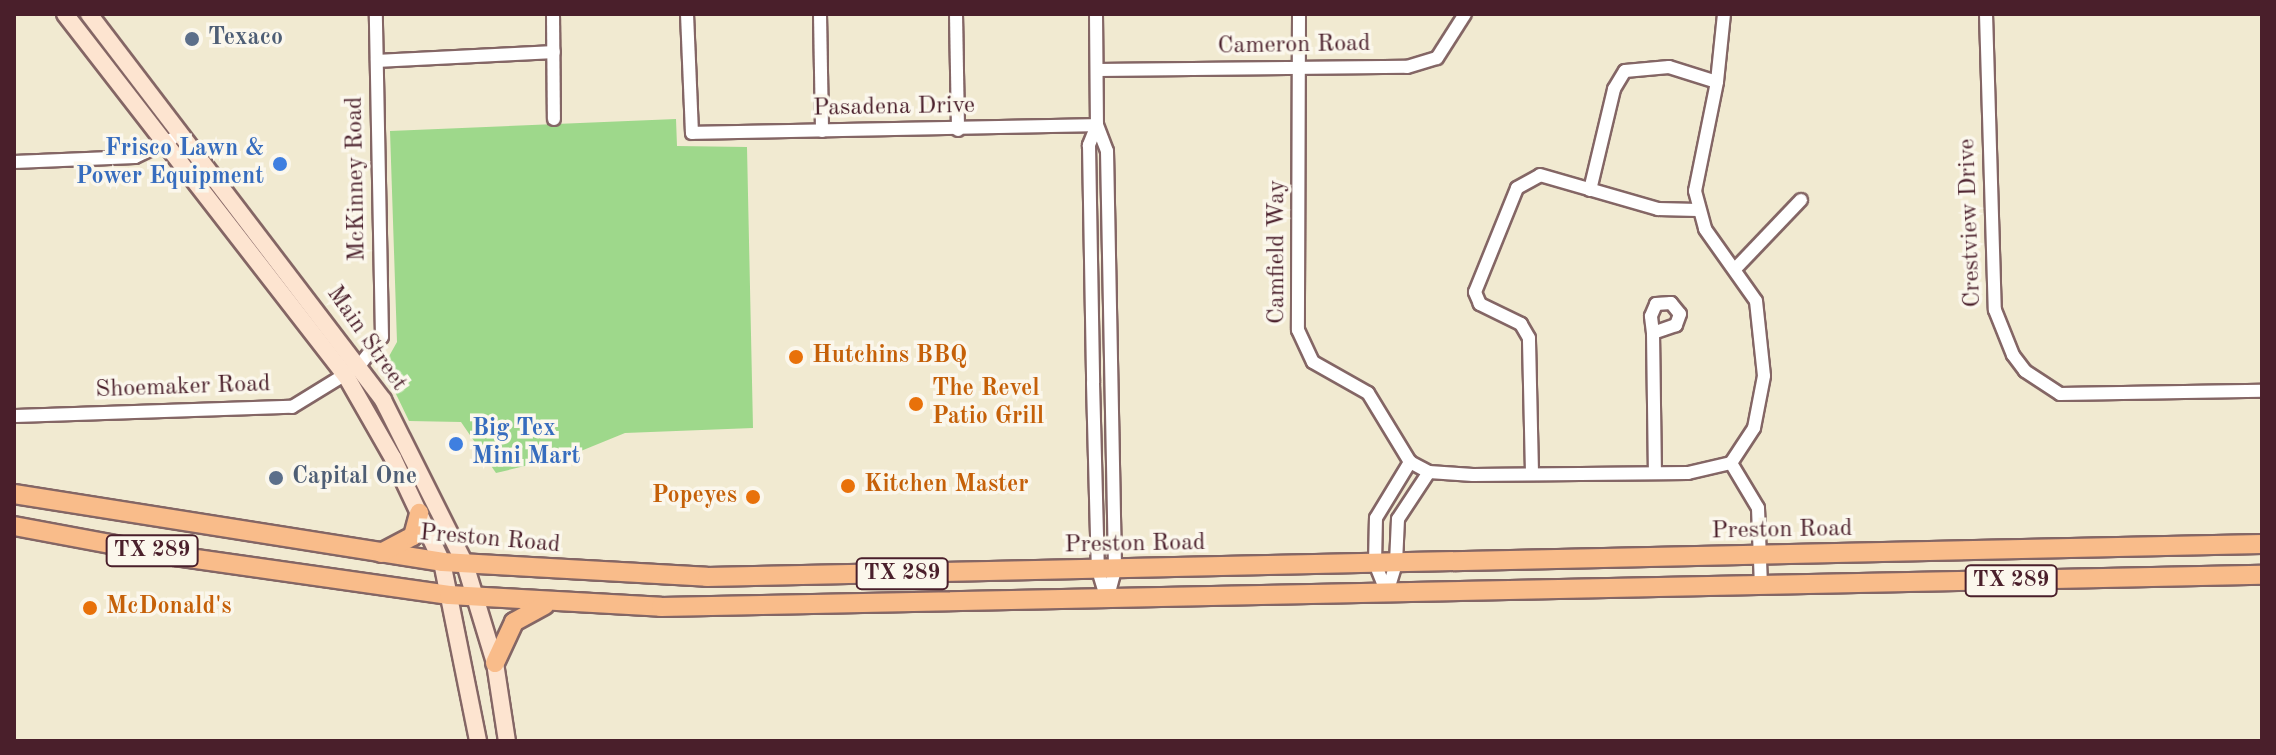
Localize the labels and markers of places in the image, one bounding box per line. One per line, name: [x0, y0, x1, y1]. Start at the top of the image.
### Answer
place label: Texaco: [208, 25, 283, 53]
marker: Texaco: [183, 30, 201, 48]
place label: Frisco Lawn & Power Equipment: [76, 136, 264, 192]
marker: Frisco Lawn & Power Equipment: [271, 155, 289, 173]
place label: Hutchins BBQ: [812, 343, 967, 371]
marker: Hutchins BBQ: [787, 348, 805, 366]
place label: The Revel Patio Grill: [932, 376, 1044, 432]
marker: The Revel Patio Grill: [907, 395, 925, 413]
place label: Big Tex Mini Mart: [472, 416, 580, 472]
marker: Big Tex Mini Mart: [447, 435, 465, 453]
place label: Capital One: [292, 464, 417, 492]
marker: Capital One: [267, 469, 285, 487]
place label: Kitchen Master: [864, 472, 1029, 500]
marker: Kitchen Master: [839, 477, 857, 495]
place label: Popeyes: [652, 483, 737, 511]
marker: Popeyes: [744, 488, 762, 506]
place label: McDonald's: [106, 594, 231, 622]
marker: McDonald's: [81, 599, 99, 617]

